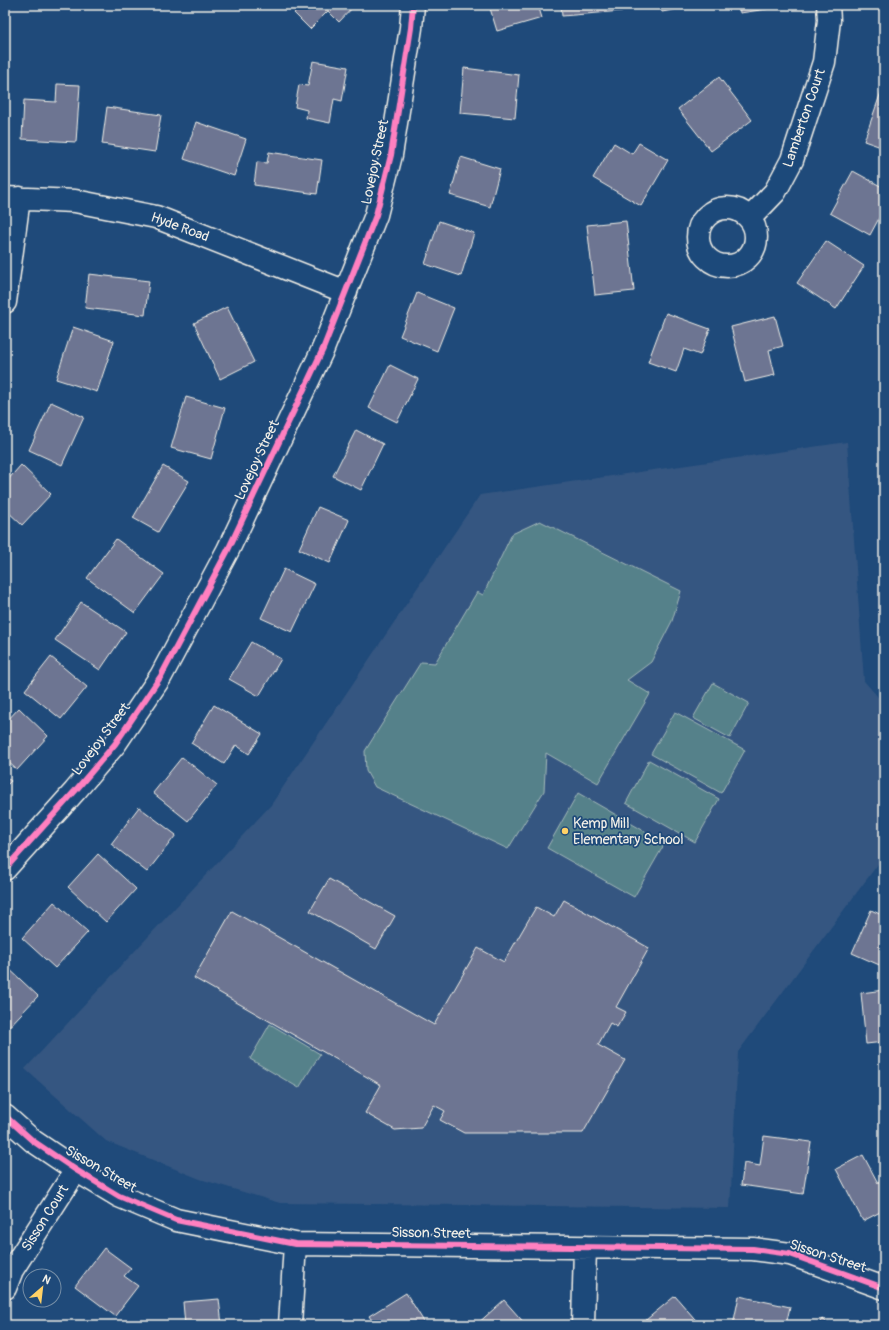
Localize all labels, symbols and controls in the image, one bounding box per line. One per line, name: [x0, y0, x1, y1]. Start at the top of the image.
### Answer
street label: Lamberton Court: [779, 66, 829, 170]
street label: Lovejoy Street: [358, 118, 392, 206]
street label: Hyde Road: [149, 209, 212, 245]
street label: Lovejoy Street: [231, 417, 283, 503]
street label: Lovejoy Street: [68, 699, 134, 779]
place label: Kemp Mill Elementary School: [573, 815, 684, 848]
marker: Kemp Mill Elementary School: [560, 826, 570, 836]
street label: Sisson Street: [62, 1142, 140, 1196]
street label: Sisson Court: [18, 1181, 72, 1254]
street label: Sisson Street: [391, 1224, 471, 1242]
street label: Sisson Street: [788, 1236, 869, 1276]
north arrow: [22, 1268, 62, 1308]
text: N: [40, 1272, 53, 1287]

